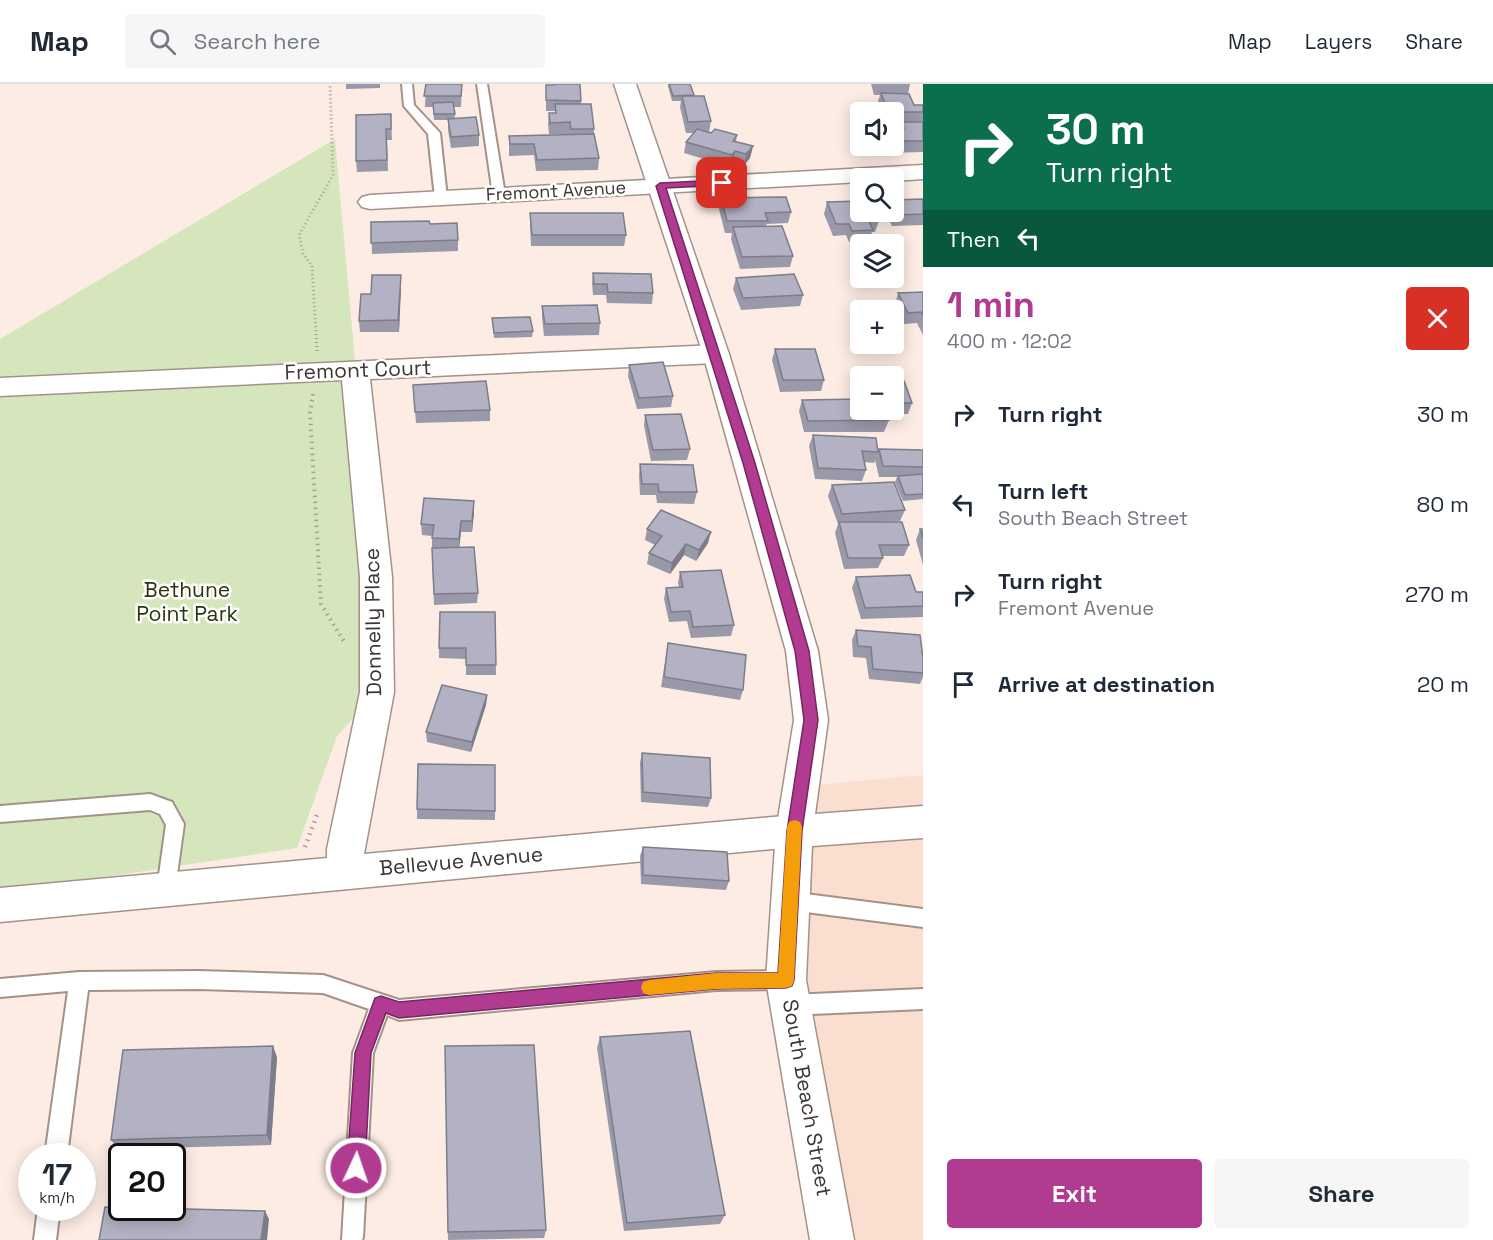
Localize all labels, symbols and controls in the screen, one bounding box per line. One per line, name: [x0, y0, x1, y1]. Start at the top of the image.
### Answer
search box: [125, 14, 545, 68]
text: Map: [30, 23, 89, 59]
icon: search: [146, 25, 179, 58]
text: Search here: [194, 27, 321, 55]
text: Map: [1228, 28, 1272, 55]
text: Layers: [1305, 28, 1372, 55]
text: Share: [1405, 28, 1463, 55]
map controls: [850, 102, 904, 420]
button: sound: [850, 102, 904, 156]
text: 30 m: [1046, 103, 1145, 156]
icon: right: [947, 108, 1025, 186]
text: Turn right: [1046, 155, 1173, 190]
pin: [696, 157, 747, 208]
icon: arrive: [705, 166, 738, 199]
button: search: [850, 168, 904, 222]
street label: Fremont Avenue: [485, 175, 627, 206]
icon: left: [1012, 222, 1045, 255]
text: Then: [947, 225, 1000, 253]
button: layers: [850, 234, 904, 288]
text: 1 min: [947, 282, 1035, 328]
button: close: [1406, 287, 1469, 350]
button: +: [850, 300, 904, 354]
text: 400 m · 12:02: [947, 328, 1072, 354]
street label: Fremont Court: [284, 353, 432, 386]
button: −: [850, 366, 904, 420]
icon: right: [947, 398, 980, 431]
text: Turn right: [998, 400, 1103, 428]
text: 30 m: [1417, 400, 1469, 428]
text: Turn left: [998, 477, 1088, 505]
icon: left: [947, 488, 980, 521]
text: 80 m: [1417, 490, 1469, 518]
text: South Beach Street: [998, 505, 1188, 531]
street label: Donnelly Place: [358, 548, 387, 696]
text: Turn right: [998, 567, 1103, 595]
park label: Bethune Point Park: [136, 576, 238, 627]
icon: right: [947, 578, 980, 611]
text: 270 m: [1405, 580, 1469, 608]
text: Fremont Avenue: [998, 595, 1154, 621]
icon: arrive: [947, 668, 980, 701]
text: Arrive at destination: [998, 670, 1215, 698]
text: 20 m: [1417, 670, 1469, 698]
street label: Bellevue Avenue: [378, 840, 544, 881]
street label: South Beach Street: [777, 997, 838, 1199]
position arrow: [324, 1136, 388, 1200]
speed limit sign: 20: [108, 1143, 186, 1221]
text: 17: [42, 1155, 72, 1194]
button: Exit: [947, 1159, 1202, 1228]
button: Share: [1214, 1159, 1469, 1228]
text: km/h: [39, 1188, 75, 1207]

